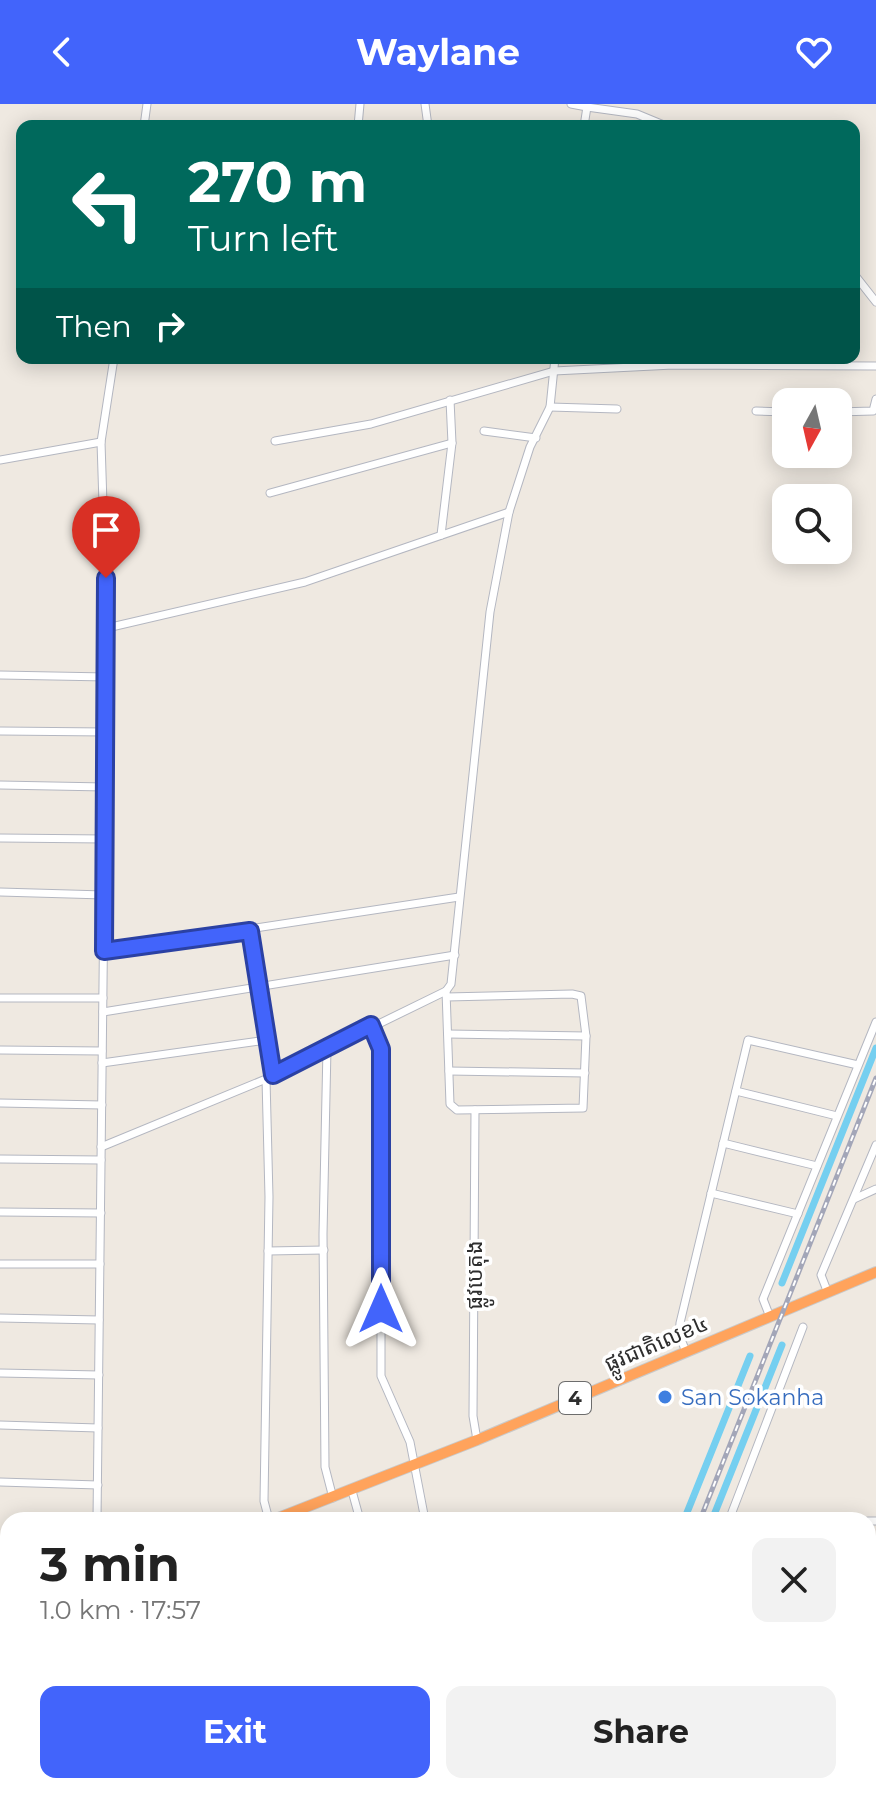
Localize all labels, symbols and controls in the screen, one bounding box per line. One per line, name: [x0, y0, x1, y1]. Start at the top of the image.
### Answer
icon: back: [40, 30, 84, 74]
text: Waylane: [356, 30, 520, 74]
icon: heart: [792, 30, 836, 74]
text: 270 m: [188, 148, 367, 216]
icon: left: [56, 152, 160, 256]
text: Turn left: [188, 216, 339, 260]
icon: right: [148, 304, 192, 348]
text: Then: [56, 308, 132, 345]
north arrow: [772, 388, 852, 468]
map controls: [772, 388, 852, 564]
button: search: [772, 484, 852, 564]
pin: [72, 496, 140, 578]
icon: arrive: [84, 508, 128, 552]
street label: ផ្លូវបេតុង: [461, 1240, 495, 1310]
position arrow: [339, 1267, 423, 1351]
street label: ផ្លូវជាតិលេខ៤: [600, 1310, 715, 1383]
road number: 4: [559, 1382, 591, 1414]
place label: San Sokanha: [681, 1384, 824, 1411]
marker: San Sokanha: [656, 1388, 674, 1406]
text: 3 min: [40, 1535, 180, 1593]
button: close: [752, 1538, 836, 1622]
text: 1.0 km · 17:57: [40, 1594, 201, 1626]
button: Exit: [40, 1686, 430, 1778]
button: Share: [446, 1686, 836, 1778]

